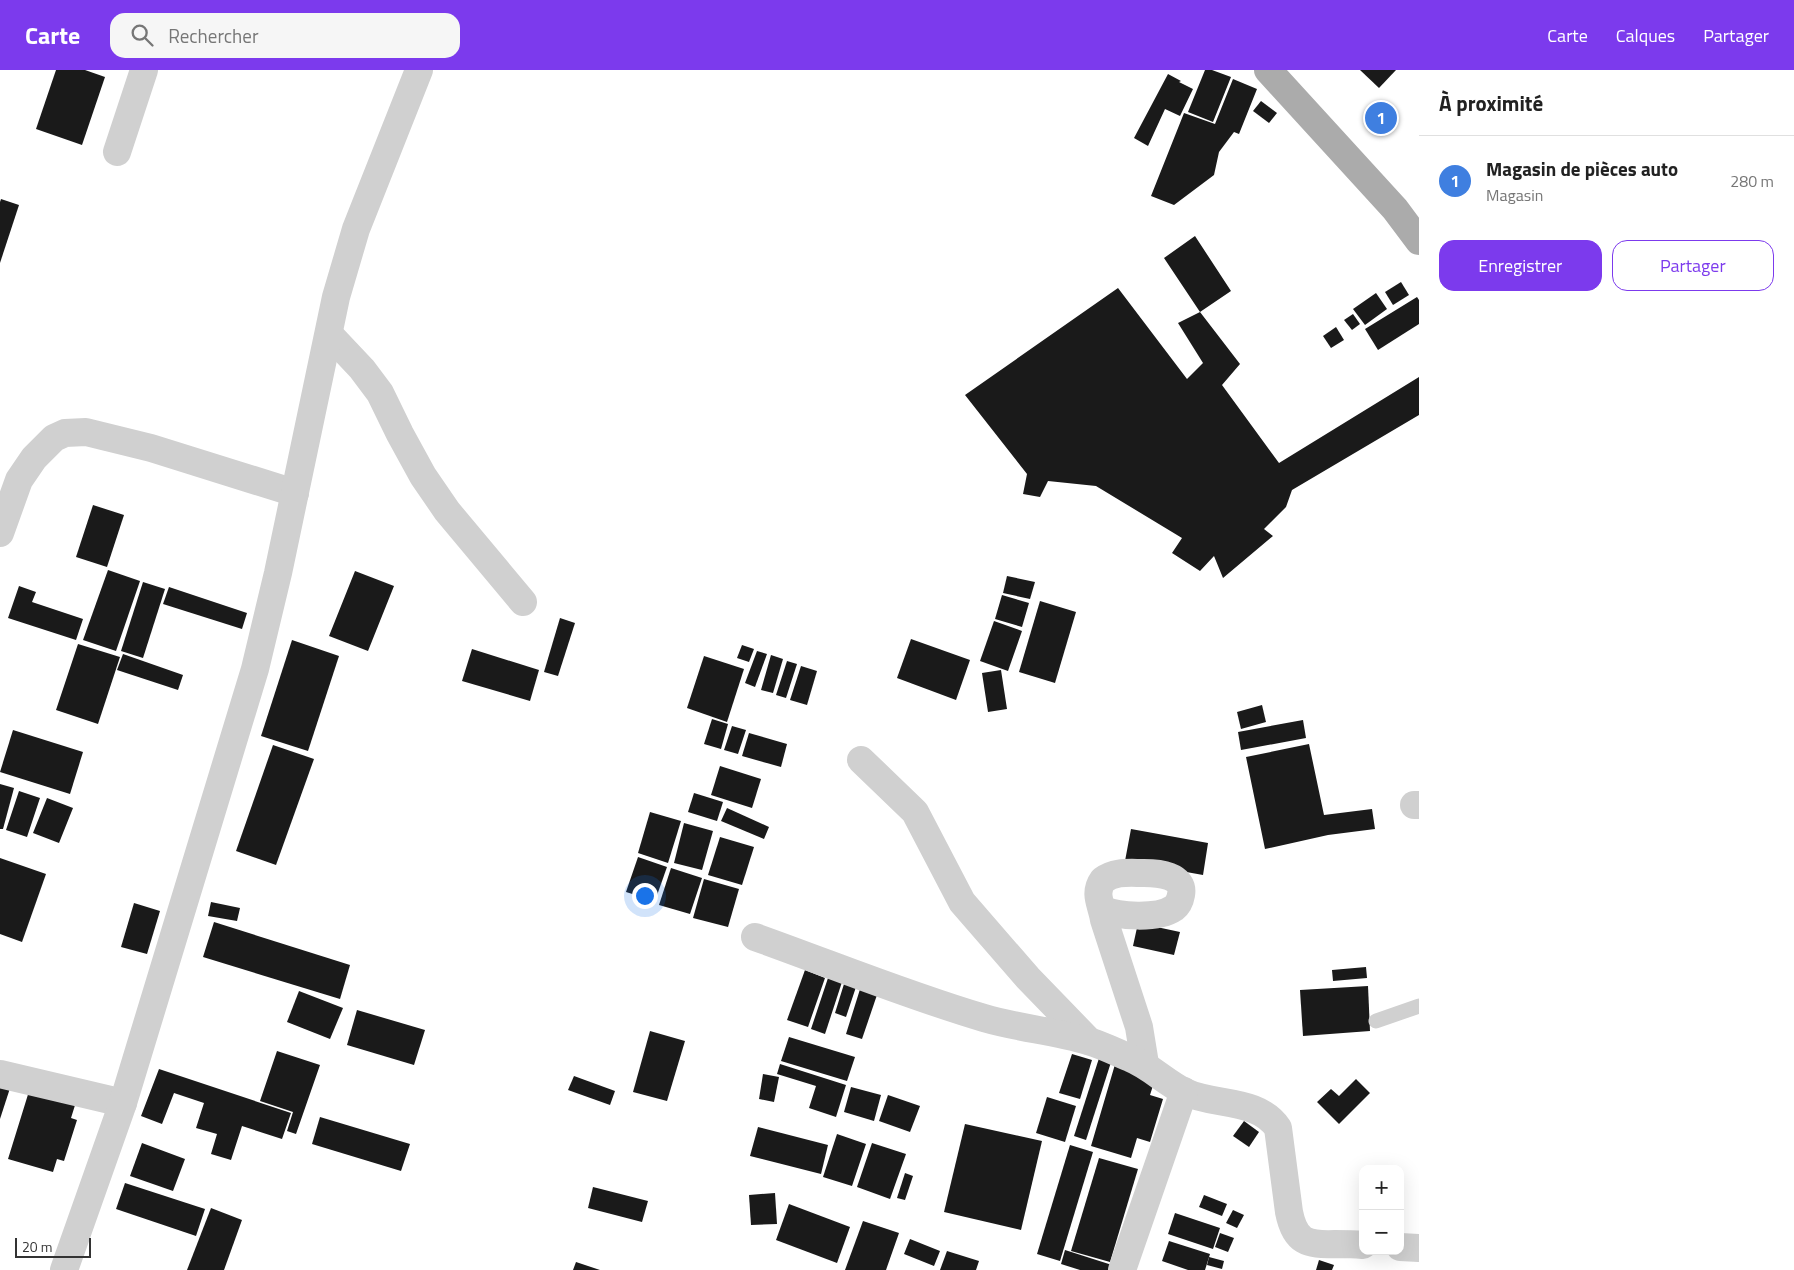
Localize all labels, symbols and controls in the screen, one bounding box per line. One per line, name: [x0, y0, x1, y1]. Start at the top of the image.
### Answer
search box: [110, 13, 460, 58]
text: Carte: [25, 17, 80, 53]
icon: search: [128, 21, 156, 49]
text: Rechercher: [168, 21, 258, 50]
text: Carte: [1547, 22, 1588, 49]
text: Calques: [1616, 22, 1675, 49]
text: Partager: [1703, 22, 1769, 49]
text: À proximité: [1439, 87, 1543, 119]
pin: 1: [1365, 99, 1397, 137]
text: Magasin de pièces auto: [1486, 154, 1678, 183]
text: 1: [1451, 169, 1459, 193]
text: 280 m: [1730, 169, 1774, 193]
text: Magasin: [1486, 183, 1543, 207]
button: Enregistrer: [1439, 240, 1602, 291]
button: Partager: [1612, 240, 1774, 291]
your location: [632, 883, 658, 909]
map controls: [1359, 1165, 1404, 1255]
button: +: [1359, 1165, 1404, 1210]
button: −: [1359, 1210, 1404, 1255]
scale bar: [15, 1235, 91, 1258]
text: 20 m: [22, 1236, 52, 1257]

